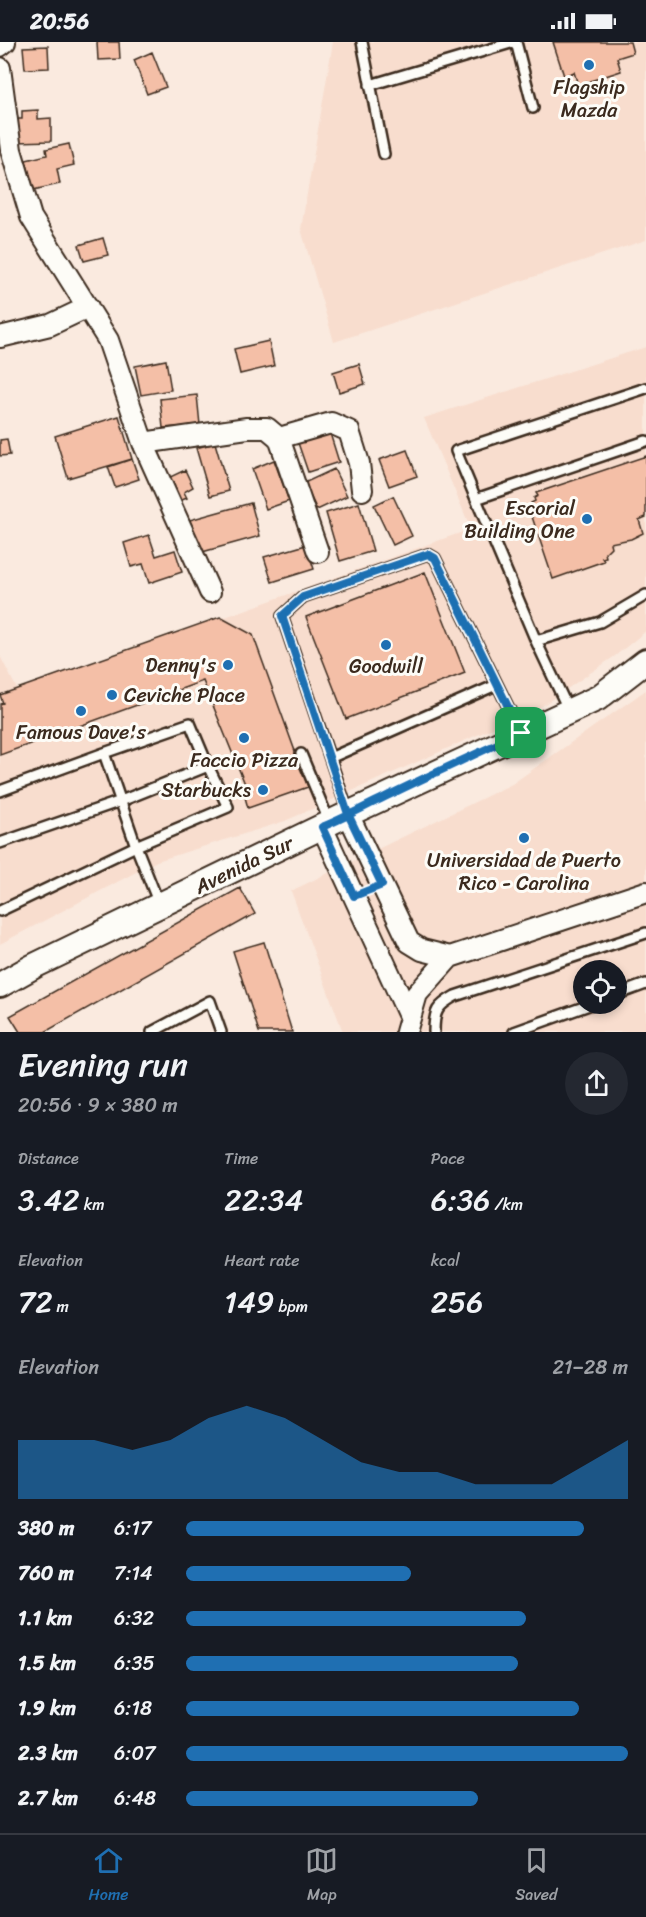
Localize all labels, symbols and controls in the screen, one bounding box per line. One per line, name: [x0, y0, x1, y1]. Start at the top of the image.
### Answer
text: 20:56: [30, 2, 89, 41]
marker: Flagship Mazda: [582, 58, 596, 72]
place label: Flagship Mazda: [553, 70, 625, 128]
place label: Escorial Building One: [464, 491, 576, 549]
marker: Escorial Building One: [580, 512, 594, 526]
marker: Goodwill: [379, 638, 393, 652]
place label: Denny's: [145, 648, 217, 683]
place label: Goodwill: [349, 649, 424, 684]
marker: Denny's: [221, 658, 235, 672]
place label: Ceviche Place: [124, 678, 245, 713]
marker: Ceviche Place: [105, 688, 119, 702]
marker: Famous Dave's: [74, 704, 88, 718]
pin: [495, 707, 546, 758]
place label: Famous Dave's: [16, 715, 147, 750]
icon: arrive: [504, 716, 537, 749]
marker: Faccio Pizza: [237, 731, 251, 745]
place label: Faccio Pizza: [190, 743, 299, 778]
place label: Starbucks: [161, 773, 252, 808]
marker: Starbucks: [256, 783, 270, 797]
street label: Avenida Sur: [188, 825, 301, 904]
marker: Universidad de Puerto Rico - Carolina: [517, 831, 531, 845]
place label: Universidad de Puerto Rico - Carolina: [427, 843, 621, 901]
map controls: [573, 960, 627, 1014]
button: locate: [573, 960, 627, 1014]
text: Evening run: [18, 1036, 188, 1094]
button: share: [565, 1052, 628, 1115]
text: 20:56 · 9 × 380 m: [18, 1088, 178, 1123]
text: Distance: [18, 1144, 79, 1173]
text: Time: [224, 1144, 258, 1173]
text: Pace: [431, 1144, 465, 1173]
text: 3.42: [18, 1173, 80, 1227]
text: 22:34: [224, 1173, 303, 1227]
text: 6:36: [431, 1173, 490, 1227]
text: km: [80, 1190, 105, 1219]
text: /km: [490, 1190, 523, 1219]
text: Elevation: [18, 1246, 83, 1275]
text: Heart rate: [224, 1246, 299, 1275]
text: kcal: [431, 1246, 460, 1275]
text: 72: [18, 1275, 52, 1329]
text: 149: [224, 1275, 274, 1329]
text: 256: [431, 1275, 483, 1329]
text: m: [52, 1292, 69, 1321]
text: bpm: [274, 1292, 308, 1321]
text: Elevation: [18, 1350, 99, 1385]
text: 21–28 m: [552, 1350, 628, 1385]
text: 380 m: [18, 1511, 74, 1546]
text: 6:17: [114, 1511, 151, 1546]
text: 760 m: [18, 1556, 74, 1591]
text: 7:14: [114, 1556, 153, 1591]
text: 1.1 km: [18, 1601, 72, 1636]
text: 6:32: [114, 1601, 154, 1636]
text: 1.5 km: [18, 1646, 76, 1681]
text: 6:35: [114, 1646, 155, 1681]
text: 1.9 km: [18, 1691, 76, 1726]
text: 6:18: [114, 1691, 152, 1726]
text: 2.3 km: [18, 1736, 78, 1771]
text: 6:07: [114, 1736, 155, 1771]
text: 2.7 km: [18, 1781, 78, 1816]
text: 6:48: [114, 1781, 156, 1816]
tab: Home: [88, 1844, 128, 1909]
tab: Map: [305, 1844, 338, 1909]
tab: Saved: [515, 1844, 558, 1909]

